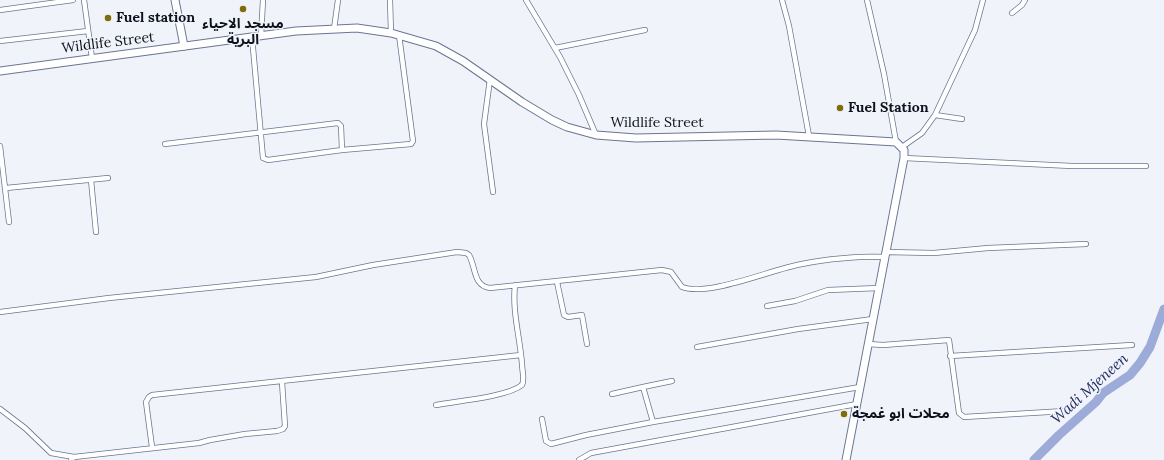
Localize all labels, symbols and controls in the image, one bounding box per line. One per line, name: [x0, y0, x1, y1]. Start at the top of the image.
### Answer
marker: مسجد الاحياء البرية: [238, 4, 248, 14]
place label: Fuel station: [116, 10, 195, 26]
marker: Fuel station: [103, 13, 113, 23]
place label: مسجد الاحياء البرية: [202, 16, 284, 48]
street label: Wildlife Street: [61, 29, 155, 57]
place label: Fuel Station: [848, 100, 929, 116]
marker: Fuel Station: [835, 103, 845, 113]
street label: Wildlife Street: [610, 115, 704, 131]
water label: Wadi Mjeneen: [1048, 350, 1132, 428]
place label: محلات ابو غمجة: [852, 406, 950, 422]
marker: محلات ابو غمجة: [839, 409, 849, 419]

